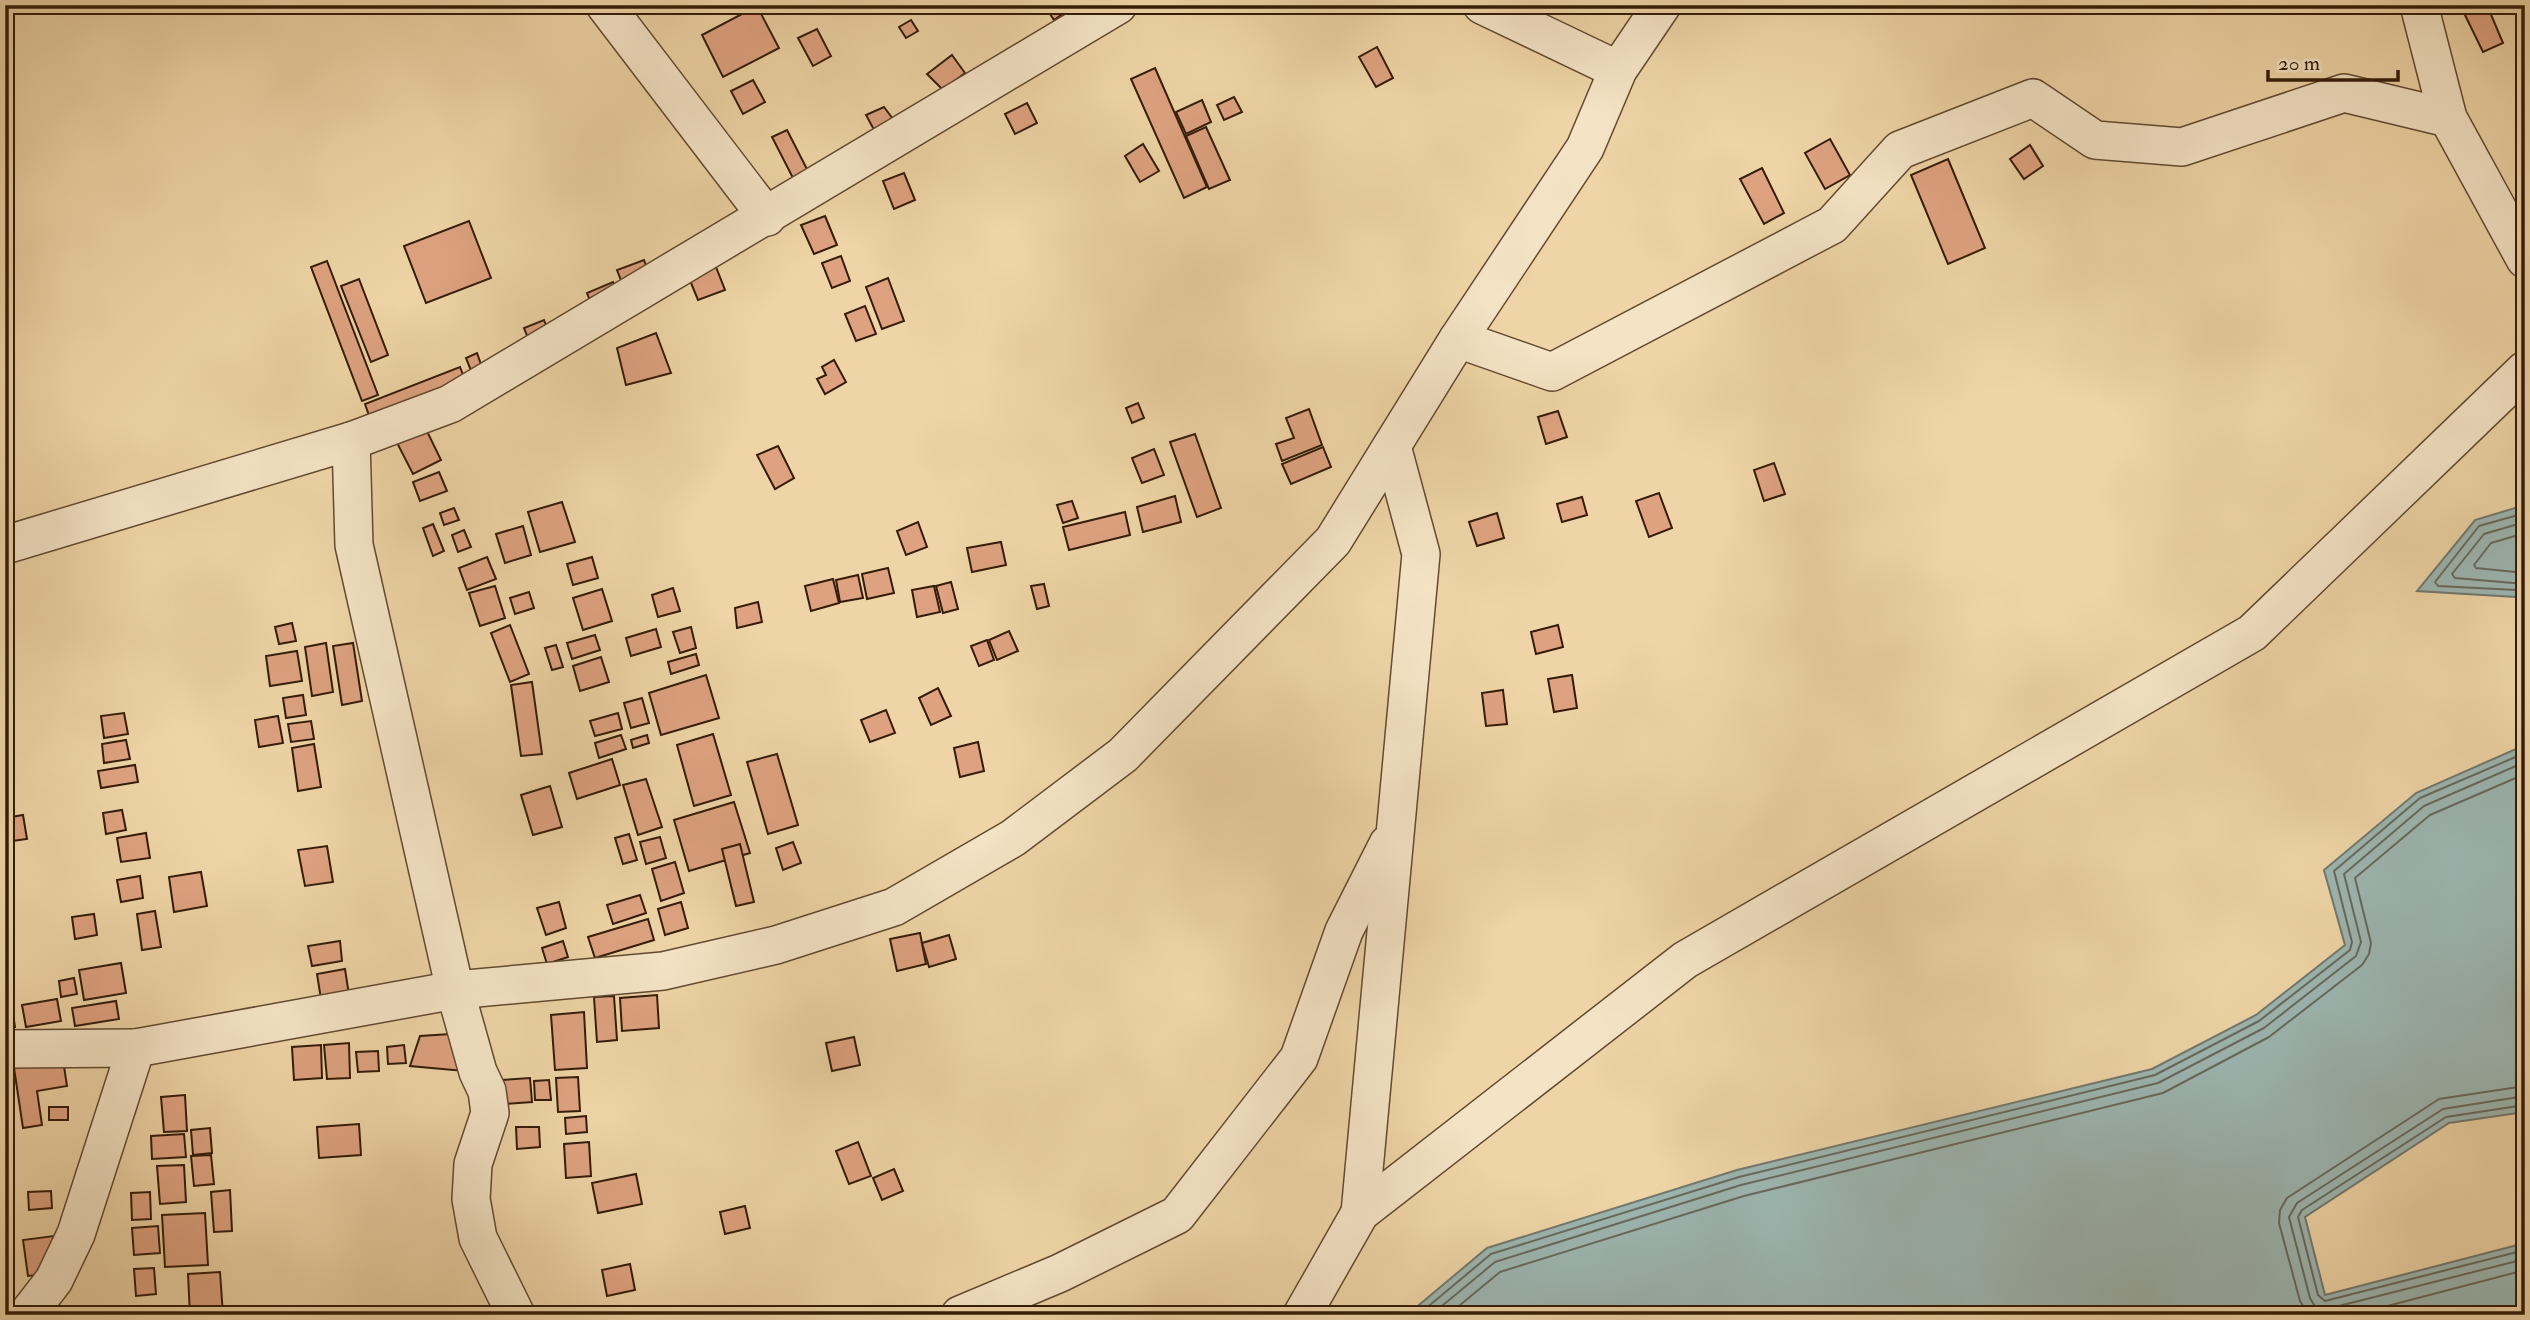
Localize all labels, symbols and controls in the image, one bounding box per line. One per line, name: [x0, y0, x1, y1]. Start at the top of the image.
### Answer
scale bar: [2268, 38, 2397, 82]
text: 20 m: [2278, 50, 2320, 77]

